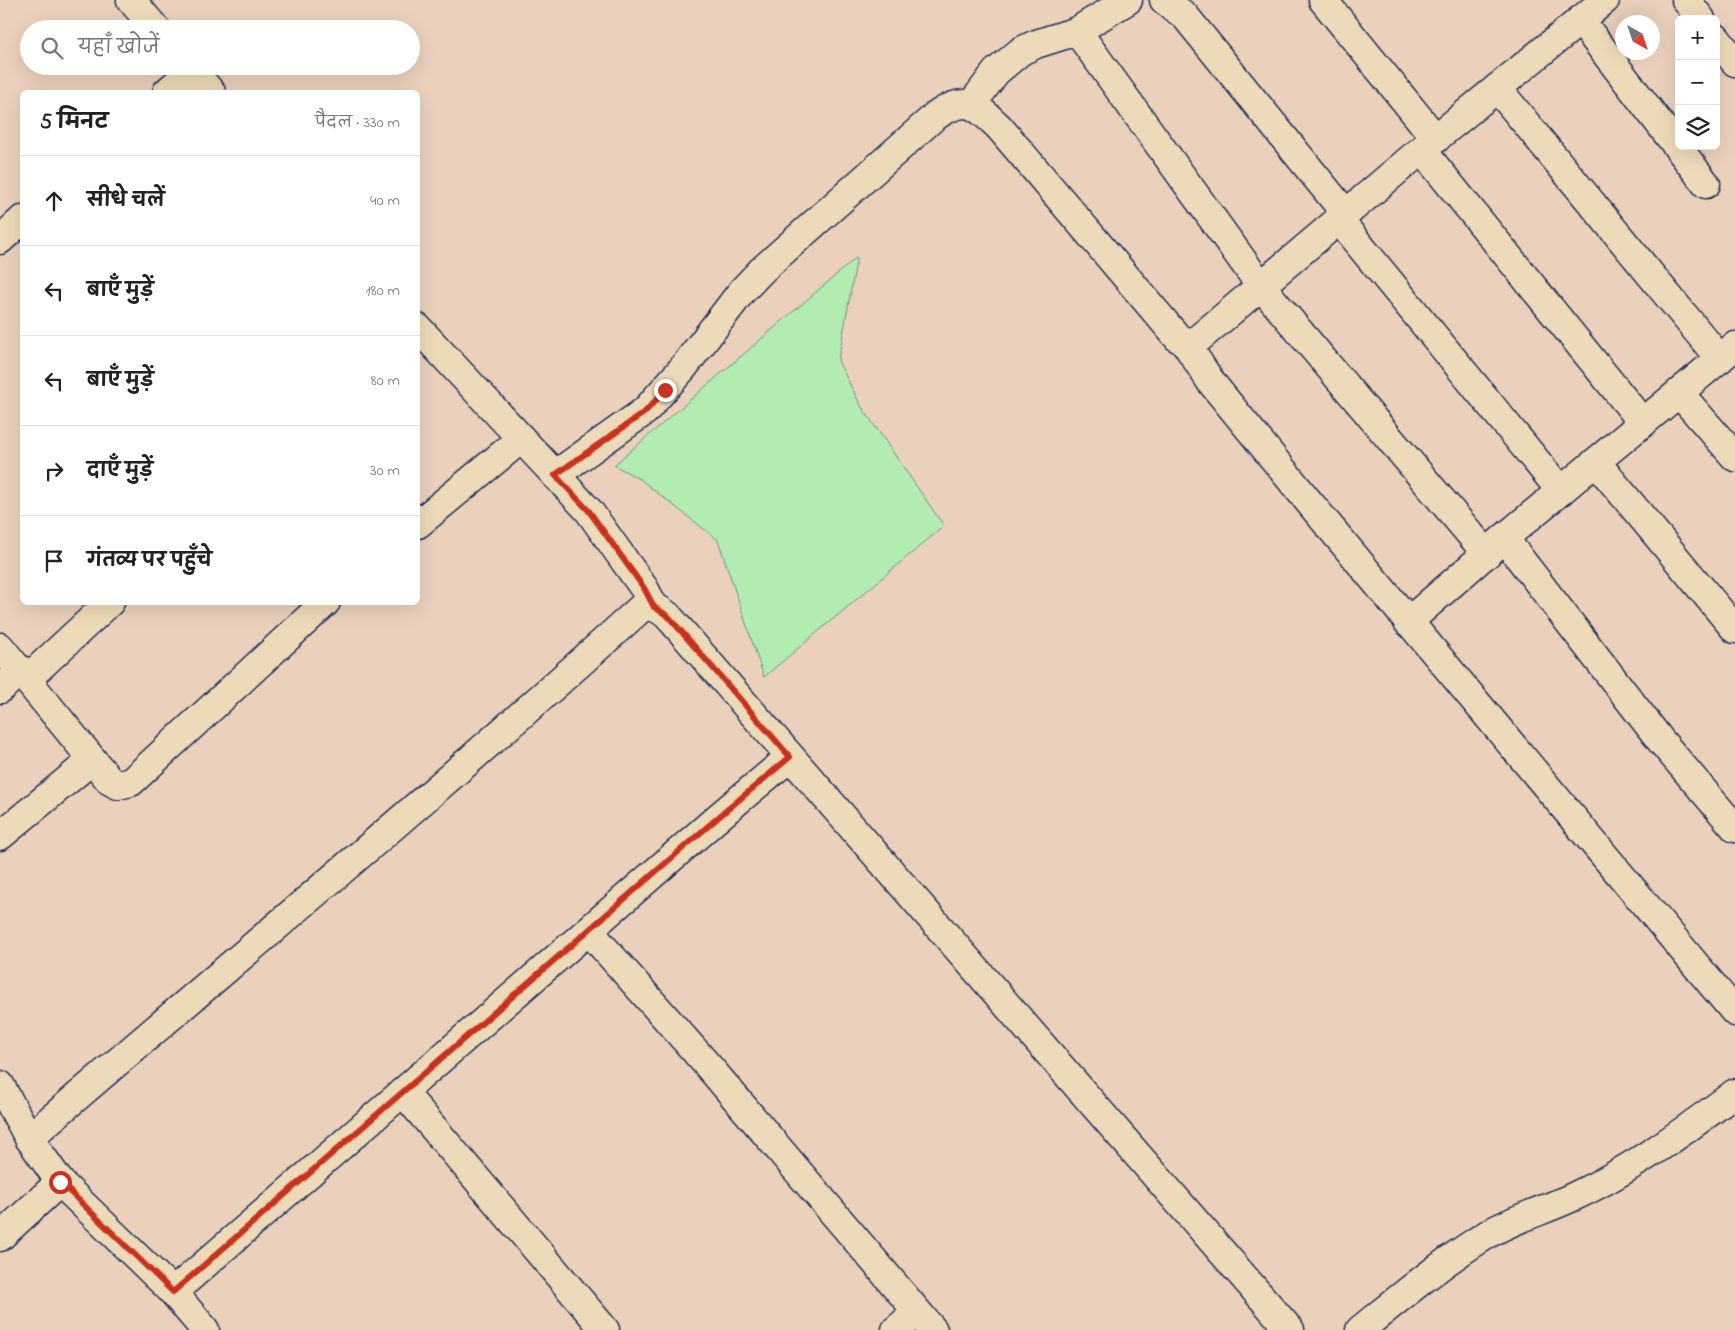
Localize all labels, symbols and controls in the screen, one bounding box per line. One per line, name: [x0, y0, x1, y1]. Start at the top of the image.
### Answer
north arrow: [1615, 15, 1660, 60]
map controls: [1675, 15, 1720, 150]
button: +: [1675, 15, 1720, 60]
search box: [20, 20, 420, 75]
icon: search: [38, 34, 66, 62]
text: यहाँ खोजें: [78, 35, 160, 62]
button: −: [1675, 60, 1720, 105]
button: layers: [1675, 105, 1720, 150]
text: 5 मिनट: [40, 108, 108, 138]
text: पैदल · 330 m: [315, 111, 400, 135]
icon: ahead: [40, 187, 68, 215]
text: सीधे चलें: [87, 188, 165, 215]
text: 40 m: [370, 189, 400, 213]
icon: left: [40, 277, 68, 305]
text: बाएँ मुड़ें: [87, 278, 154, 305]
text: 180 m: [366, 279, 400, 303]
icon: left: [40, 367, 68, 395]
text: बाएँ मुड़ें: [87, 368, 154, 395]
text: 80 m: [371, 369, 400, 393]
route end: [654, 379, 677, 402]
icon: right: [40, 457, 68, 485]
text: दाएँ मुड़ें: [87, 458, 153, 485]
text: 30 m: [370, 459, 400, 483]
icon: arrive: [40, 547, 68, 575]
text: गंतव्य पर पहुँचे: [87, 548, 212, 575]
route start: [49, 1171, 72, 1194]

